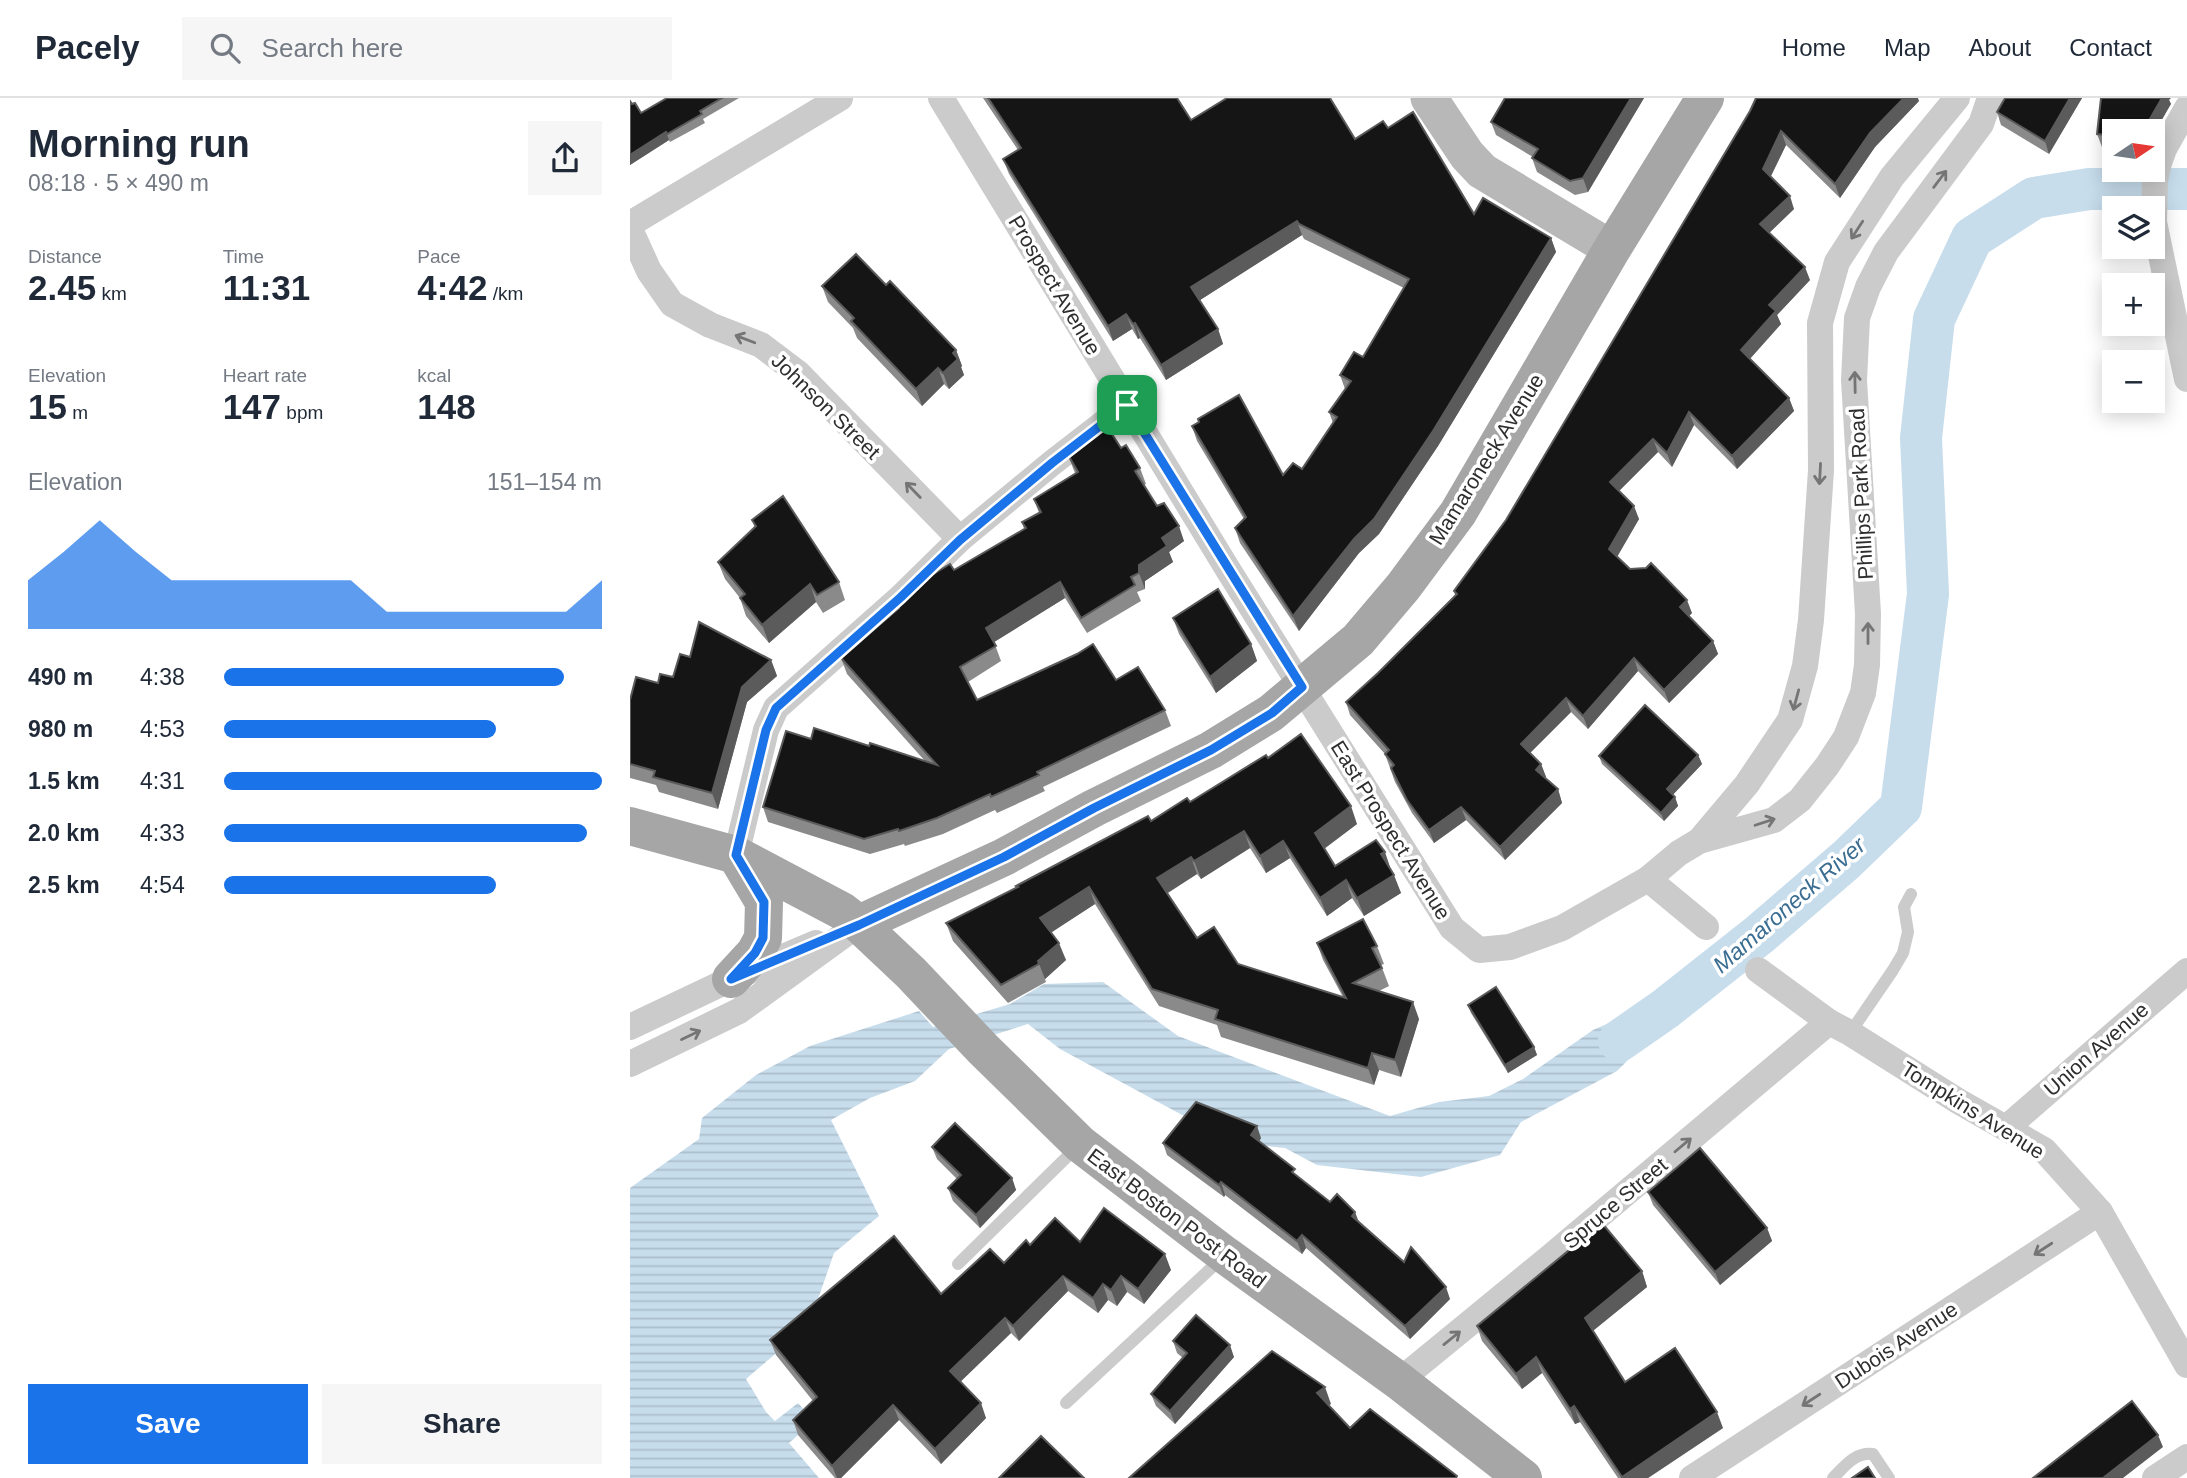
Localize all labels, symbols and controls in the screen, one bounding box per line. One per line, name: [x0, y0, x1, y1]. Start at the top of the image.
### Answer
search box: [182, 17, 672, 80]
text: Pacely: [35, 29, 140, 66]
icon: search: [206, 29, 244, 67]
text: Search here: [262, 33, 403, 63]
text: Home: [1782, 34, 1846, 61]
text: Map: [1884, 34, 1931, 61]
text: About: [1969, 34, 2031, 61]
text: Contact: [2069, 34, 2152, 61]
north arrow: [2102, 119, 2165, 182]
map controls: [2102, 119, 2165, 413]
button: share: [528, 121, 602, 195]
text: Morning run: [28, 123, 250, 165]
text: 08:18 · 5 × 490 m: [28, 170, 209, 196]
one-way arrow: [1933, 170, 1948, 188]
button: layers: [2102, 196, 2165, 259]
street label: Prospect Avenue: [1004, 211, 1106, 359]
one-way arrow: [1850, 220, 1864, 240]
text: Distance: [28, 246, 102, 267]
text: Time: [223, 246, 264, 267]
text: Pace: [417, 246, 461, 267]
text: 2.45: [28, 268, 96, 307]
text: 11:31: [223, 268, 310, 307]
text: 4:42: [417, 268, 487, 307]
button: +: [2102, 273, 2165, 336]
text: km: [96, 283, 127, 304]
text: /km: [487, 283, 523, 304]
one-way arrow: [735, 331, 757, 344]
street label: Johnson Street: [767, 349, 885, 463]
button: −: [2102, 350, 2165, 413]
text: Elevation: [28, 365, 106, 386]
text: Heart rate: [223, 365, 307, 386]
text: kcal: [417, 365, 451, 386]
street label: Mamaroneck Avenue: [1424, 369, 1548, 549]
one-way arrow: [1848, 371, 1862, 394]
pin: [1097, 375, 1157, 435]
icon: arrive: [1108, 386, 1146, 424]
text: 15: [28, 387, 67, 426]
text: 147: [223, 387, 281, 426]
text: 148: [417, 387, 476, 426]
text: m: [67, 402, 88, 423]
text: bpm: [281, 402, 323, 423]
street label: Phillips Park Road: [1845, 408, 1877, 580]
one-way arrow: [1813, 462, 1826, 485]
text: Elevation: [28, 469, 123, 495]
text: 151–154 m: [487, 469, 602, 495]
one-way arrow: [904, 482, 921, 499]
one-way arrow: [1861, 622, 1875, 645]
text: 490 m: [28, 664, 93, 690]
text: 4:38: [140, 664, 185, 690]
one-way arrow: [1789, 688, 1802, 710]
text: 980 m: [28, 716, 93, 742]
text: 4:53: [140, 716, 185, 742]
street label: East Prospect Avenue: [1327, 736, 1455, 924]
text: 1.5 km: [28, 768, 100, 794]
text: 4:31: [140, 768, 185, 794]
one-way arrow: [1753, 815, 1775, 828]
text: 2.0 km: [28, 820, 100, 846]
text: 4:33: [140, 820, 185, 846]
water label: Mamaroneck River: [1708, 831, 1871, 978]
text: 2.5 km: [28, 872, 100, 898]
text: 4:54: [140, 872, 185, 898]
street label: Union Avenue: [2039, 998, 2153, 1100]
one-way arrow: [680, 1027, 701, 1041]
street label: Tompkins Avenue: [1897, 1057, 2049, 1163]
one-way arrow: [1674, 1137, 1692, 1153]
street label: East Boston Post Road: [1083, 1143, 1271, 1293]
street label: Spruce Street: [1558, 1153, 1672, 1253]
one-way arrow: [2034, 1242, 2053, 1257]
street label: Dubois Avenue: [1831, 1297, 1961, 1393]
one-way arrow: [1442, 1330, 1460, 1346]
button: Save: [28, 1384, 308, 1464]
button: Share: [322, 1384, 602, 1464]
one-way arrow: [1802, 1393, 1821, 1408]

